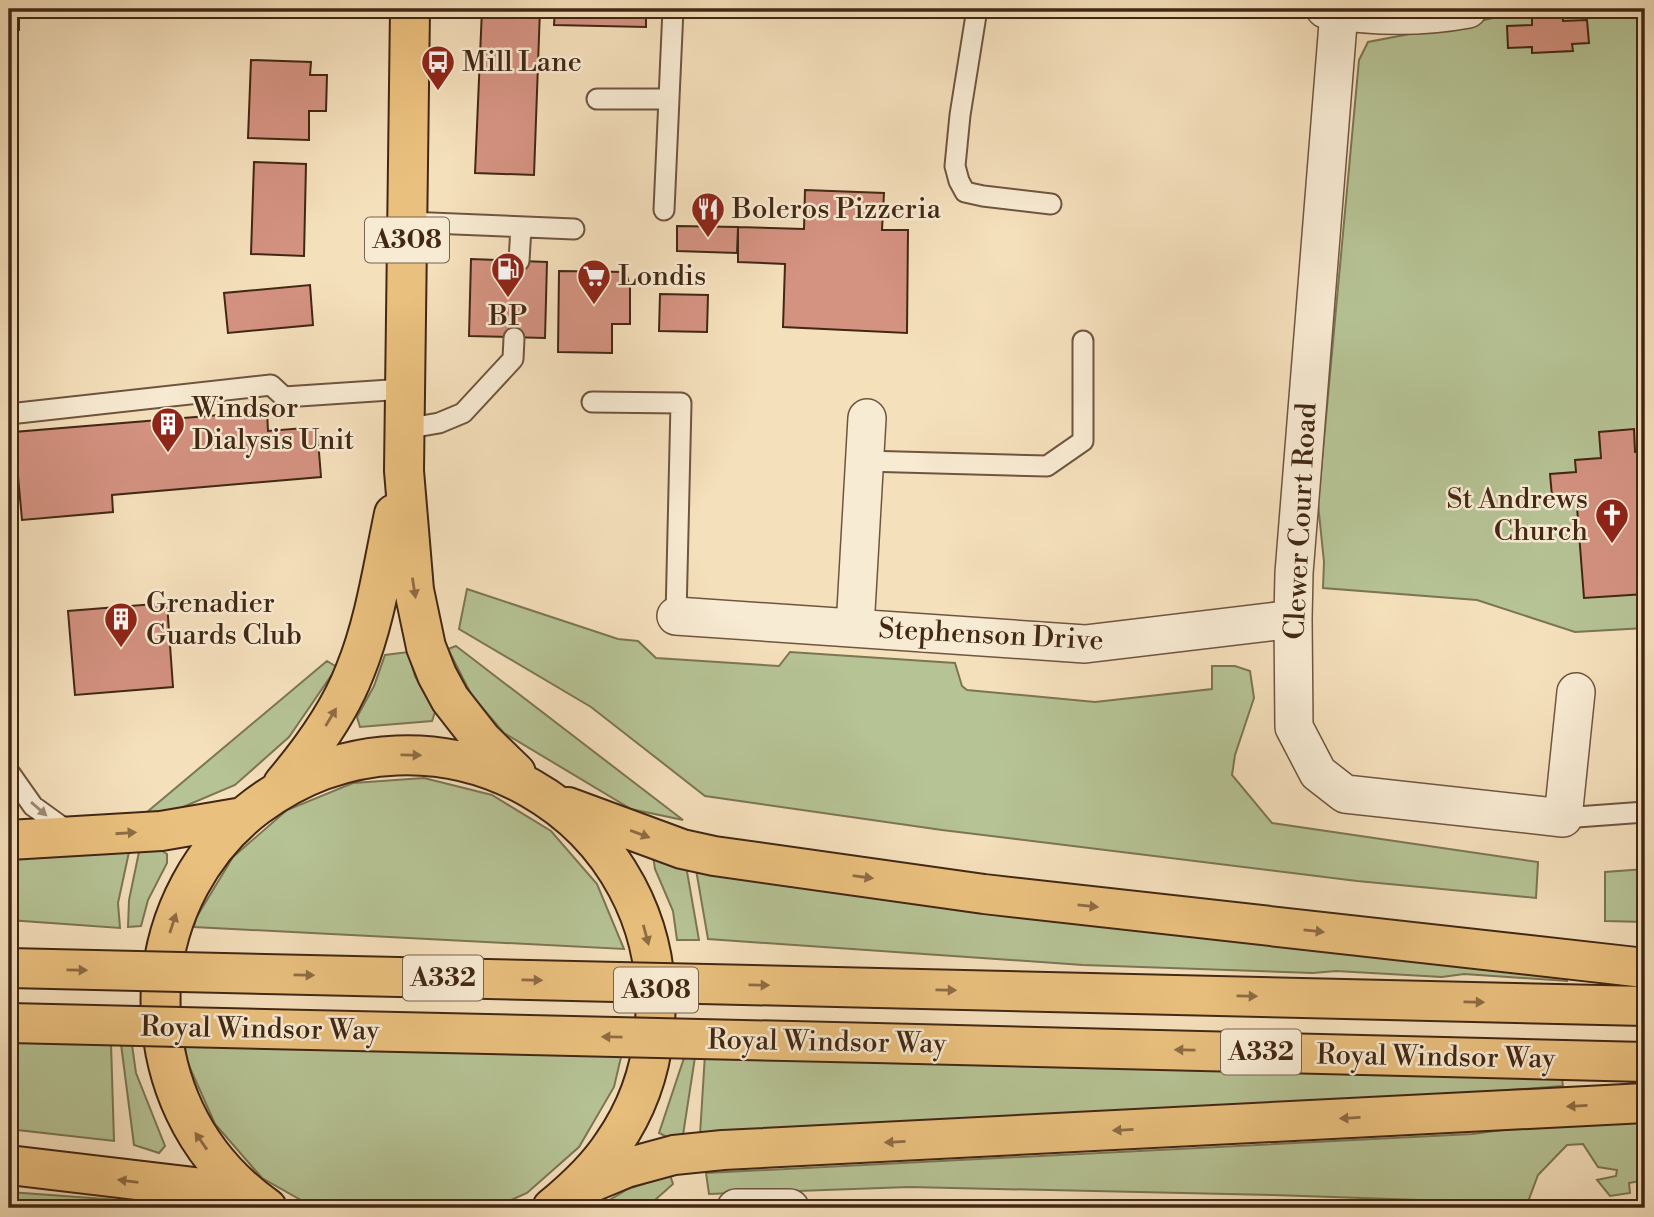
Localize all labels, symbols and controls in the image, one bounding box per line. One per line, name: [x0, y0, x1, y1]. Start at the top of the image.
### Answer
bus stop icon: Mill Lane: [419, 43, 457, 92]
place label: Mill Lane: [462, 45, 582, 80]
restaurant icon: Boleros Pizzeria: [689, 190, 727, 239]
place label: Boleros Pizzeria: [731, 192, 942, 227]
road number: A308: [365, 218, 449, 262]
fuel station icon: BP: [489, 250, 527, 299]
supermarket icon: Londis: [575, 257, 613, 306]
place label: Londis: [618, 259, 706, 294]
place label: BP: [488, 299, 527, 334]
place label: Windsor Dialysis Unit: [191, 391, 354, 458]
street label: Clewer Court Road: [1277, 402, 1325, 640]
building icon: Windsor Dialysis Unit: [149, 405, 187, 454]
place label: St Andrews Church: [1447, 482, 1588, 549]
church icon: St Andrews Church: [1593, 496, 1631, 545]
one-way arrow: [409, 577, 420, 599]
place label: Grenadier Guards Club: [146, 586, 302, 653]
building icon: Grenadier Guards Club: [102, 600, 140, 649]
street label: Stephenson Drive: [878, 612, 1104, 658]
one-way arrow: [325, 708, 338, 727]
one-way arrow: [401, 749, 423, 761]
one-way arrow: [30, 801, 47, 816]
one-way arrow: [115, 827, 137, 838]
one-way arrow: [630, 828, 651, 839]
one-way arrow: [852, 872, 874, 883]
one-way arrow: [1077, 901, 1099, 912]
one-way arrow: [169, 913, 179, 934]
one-way arrow: [642, 925, 652, 946]
one-way arrow: [1304, 925, 1326, 936]
road number: A332: [403, 956, 483, 1001]
one-way arrow: [66, 964, 88, 975]
road number: A308: [614, 967, 698, 1012]
one-way arrow: [294, 969, 316, 981]
one-way arrow: [521, 974, 543, 986]
one-way arrow: [749, 980, 771, 991]
one-way arrow: [935, 984, 957, 995]
one-way arrow: [1236, 991, 1258, 1002]
one-way arrow: [1463, 996, 1485, 1007]
street label: Royal Windsor Way: [140, 1009, 380, 1049]
street label: Royal Windsor Way: [707, 1022, 947, 1062]
road number: A332: [1221, 1030, 1301, 1074]
one-way arrow: [600, 1031, 622, 1043]
street label: Royal Windsor Way: [1316, 1037, 1556, 1077]
one-way arrow: [1174, 1045, 1196, 1056]
one-way arrow: [1566, 1101, 1588, 1112]
one-way arrow: [1339, 1113, 1361, 1124]
one-way arrow: [1111, 1124, 1133, 1135]
one-way arrow: [194, 1132, 208, 1150]
one-way arrow: [884, 1136, 906, 1147]
one-way arrow: [117, 1175, 139, 1186]

